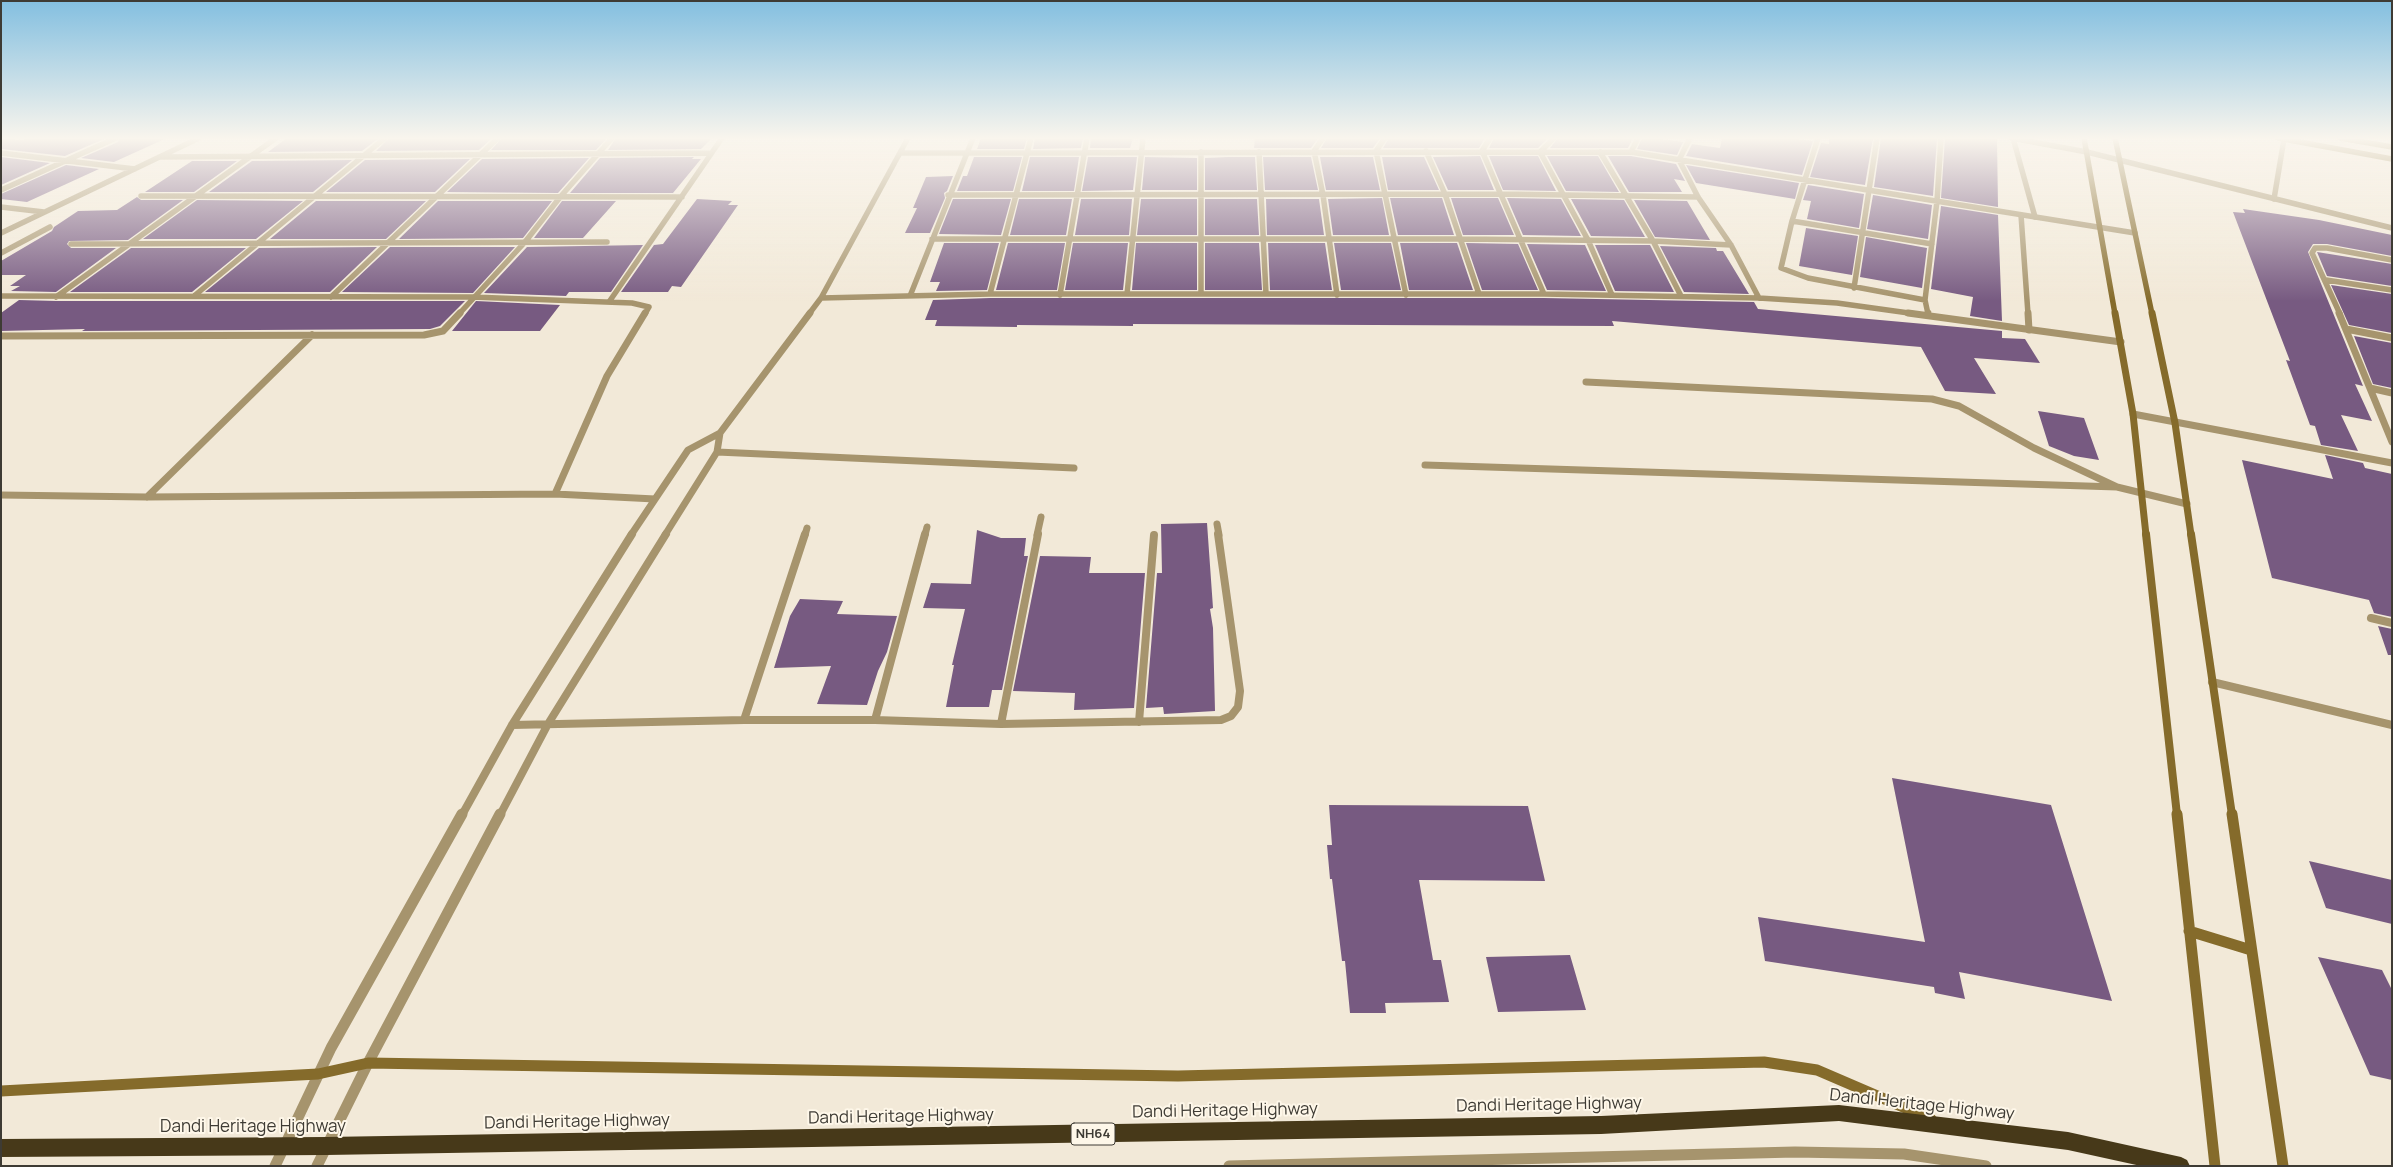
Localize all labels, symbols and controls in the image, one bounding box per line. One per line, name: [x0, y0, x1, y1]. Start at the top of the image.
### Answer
street label: Dandi Heritage Highway: [1829, 1085, 2015, 1125]
street label: Dandi Heritage Highway: [1456, 1093, 1642, 1117]
street label: Dandi Heritage Highway: [1132, 1099, 1318, 1123]
street label: Dandi Heritage Highway: [808, 1105, 994, 1129]
street label: Dandi Heritage Highway: [484, 1110, 670, 1134]
street label: Dandi Heritage Highway: [160, 1117, 346, 1137]
road number: NH64: [1071, 1123, 1115, 1145]

